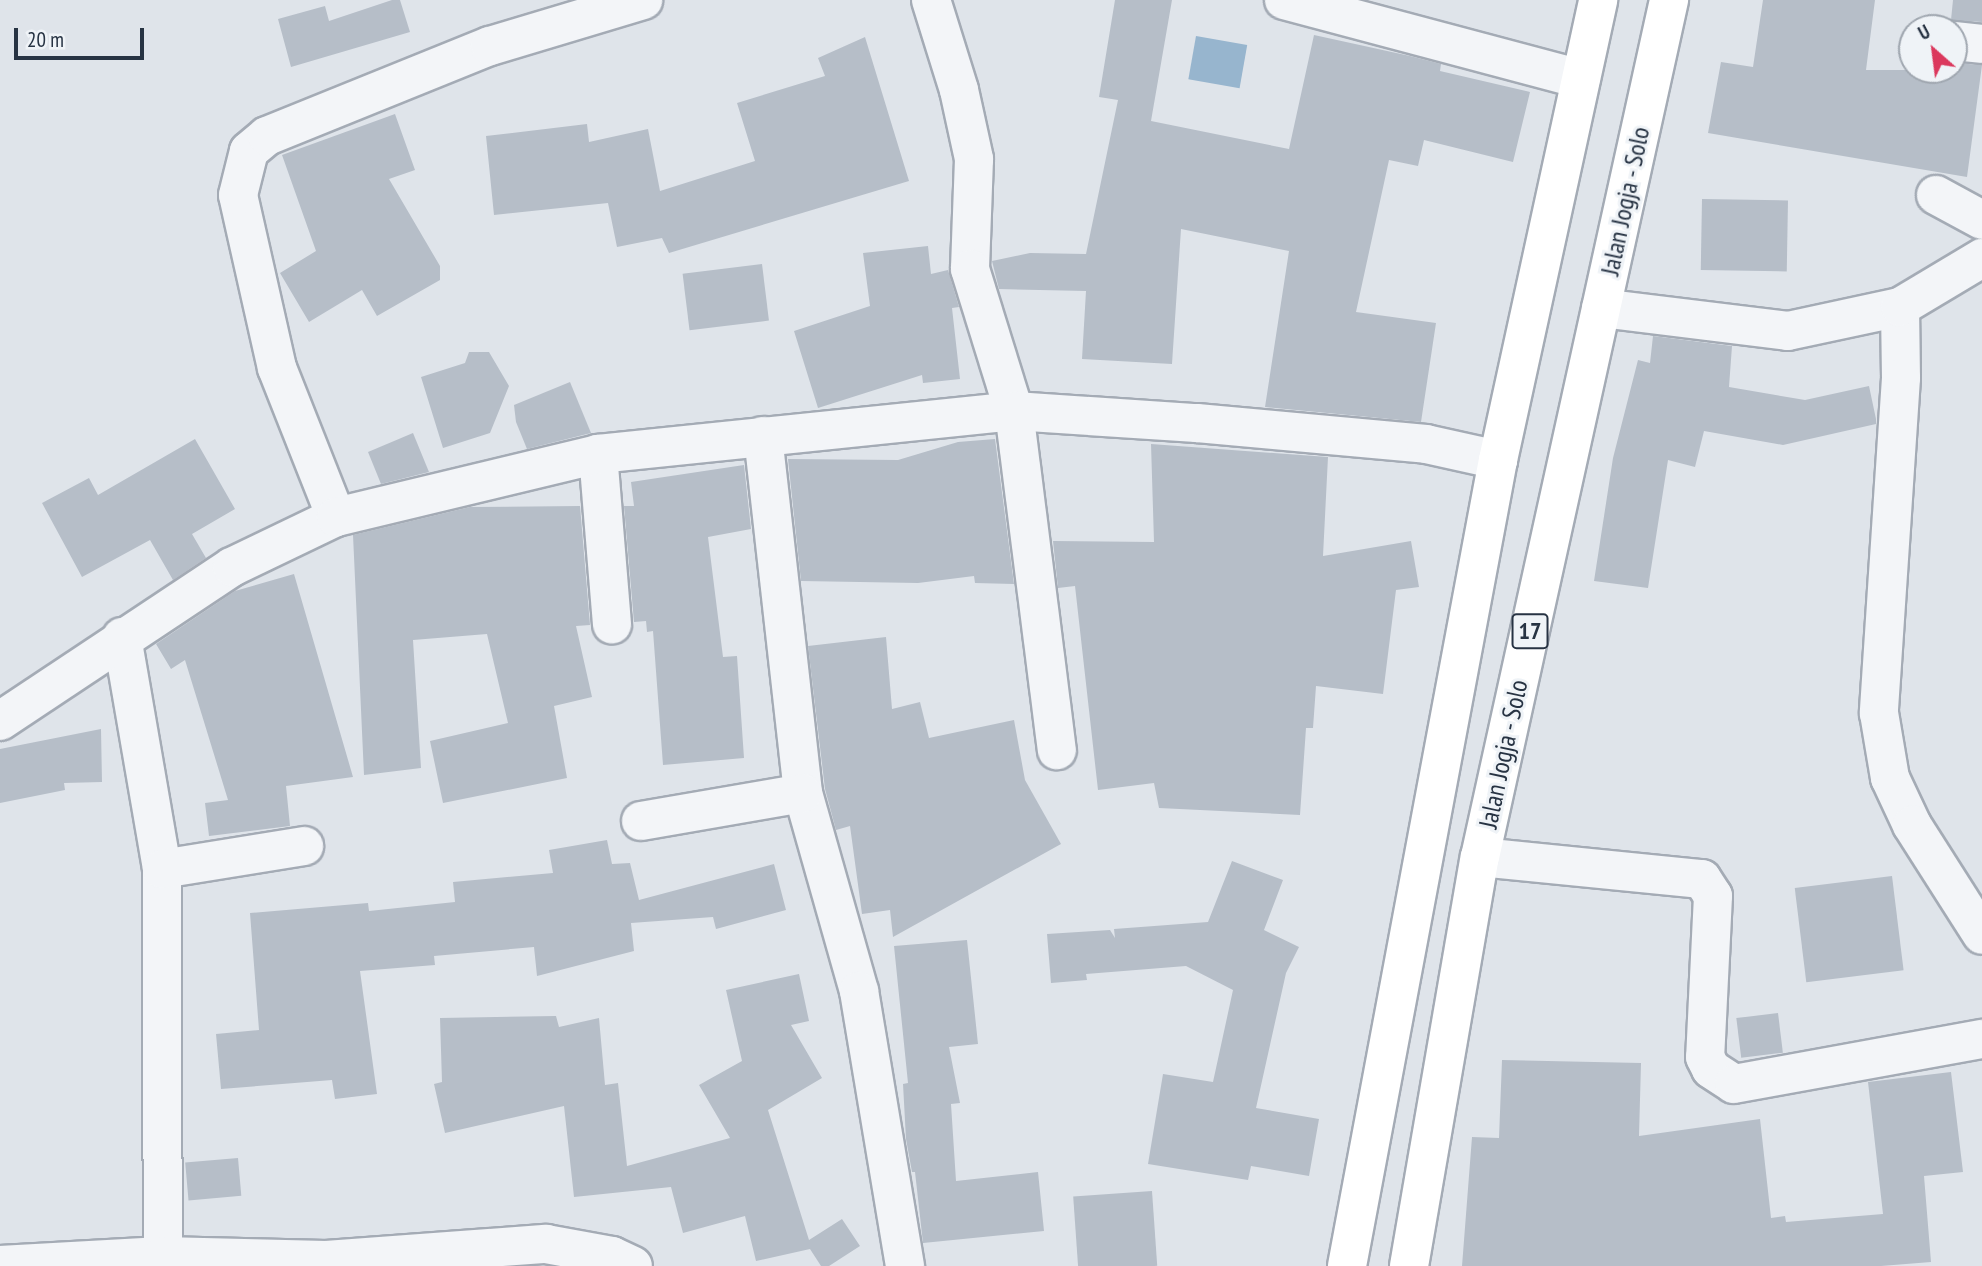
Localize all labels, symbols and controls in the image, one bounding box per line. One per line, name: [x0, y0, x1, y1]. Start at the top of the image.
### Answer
scale bar: [18, 14, 147, 58]
north arrow: [1898, 14, 1968, 84]
text: U: [1914, 19, 1934, 45]
text: 20 m: [27, 26, 64, 53]
street label: Jalan Jogja - Solo: [1594, 123, 1656, 279]
road number: 17: [1511, 610, 1549, 652]
street label: Jalan Jogja - Solo: [1472, 676, 1534, 832]

